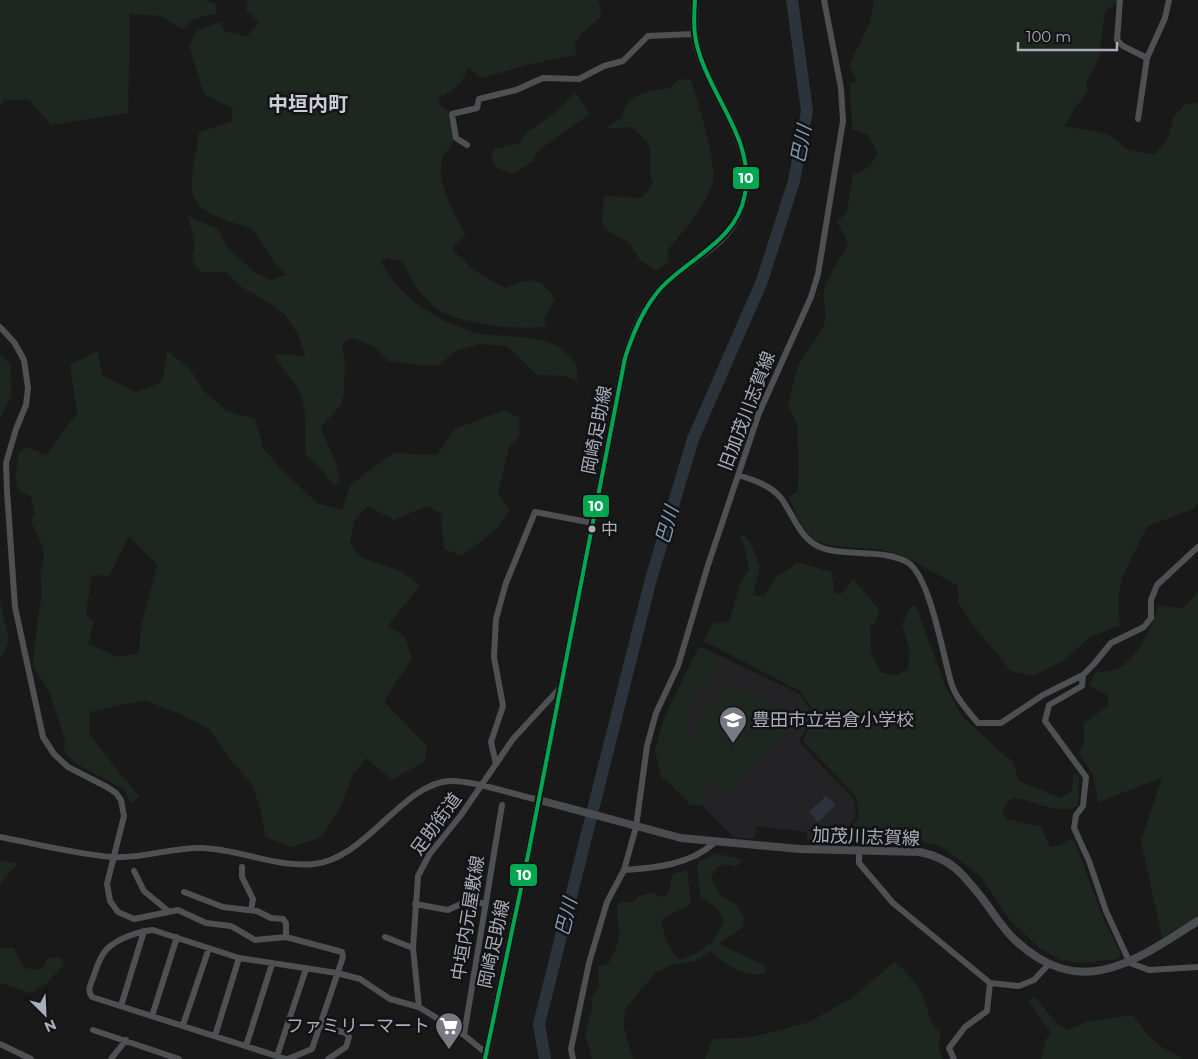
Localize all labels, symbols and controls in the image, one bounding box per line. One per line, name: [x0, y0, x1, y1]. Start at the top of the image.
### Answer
scale bar: [1018, 20, 1117, 52]
text: 100 m: [1026, 27, 1071, 46]
district label: 中垣内町: [268, 92, 348, 116]
water label: 巴川: [786, 121, 816, 165]
line badge: 10: [732, 166, 760, 190]
text: 10: [739, 169, 754, 187]
street label: 旧加茂川志賀線: [714, 348, 780, 474]
street label: 岡崎足助線: [578, 384, 616, 476]
line badge: 10: [582, 494, 610, 518]
text: 10: [589, 497, 604, 515]
water label: 巴川: [651, 502, 684, 546]
place label: 中: [601, 519, 618, 539]
marker: 中: [587, 524, 597, 534]
school or university icon: 豊田市立岩倉小学校: [718, 705, 748, 744]
place label: 豊田市立岩倉小学校: [752, 709, 914, 731]
street label: 足助街道: [406, 788, 466, 860]
street label: 加茂川志賀線: [812, 824, 920, 850]
street label: 中垣内元屋敷線: [447, 854, 489, 982]
line badge: 10: [509, 863, 538, 887]
text: 10: [517, 866, 532, 884]
water label: 巴川: [550, 894, 582, 938]
street label: 岡崎足助線: [474, 898, 514, 990]
north arrow: [20, 989, 70, 1039]
supermarket icon: ファミリーマート: [434, 1011, 464, 1050]
text: N: [41, 1015, 59, 1036]
place label: ファミリーマート: [286, 1015, 430, 1037]

